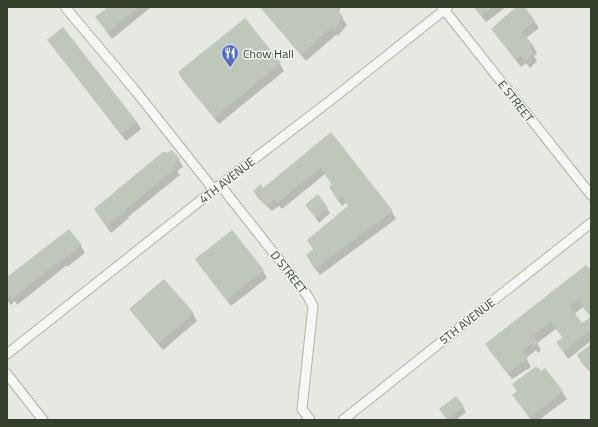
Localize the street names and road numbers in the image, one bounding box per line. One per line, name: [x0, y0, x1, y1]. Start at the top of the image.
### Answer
street label: E STREET: [493, 76, 539, 127]
street label: 4TH AVENUE: [195, 152, 259, 208]
street label: D STREET: [266, 246, 312, 298]
street label: 5TH AVENUE: [435, 293, 499, 349]

